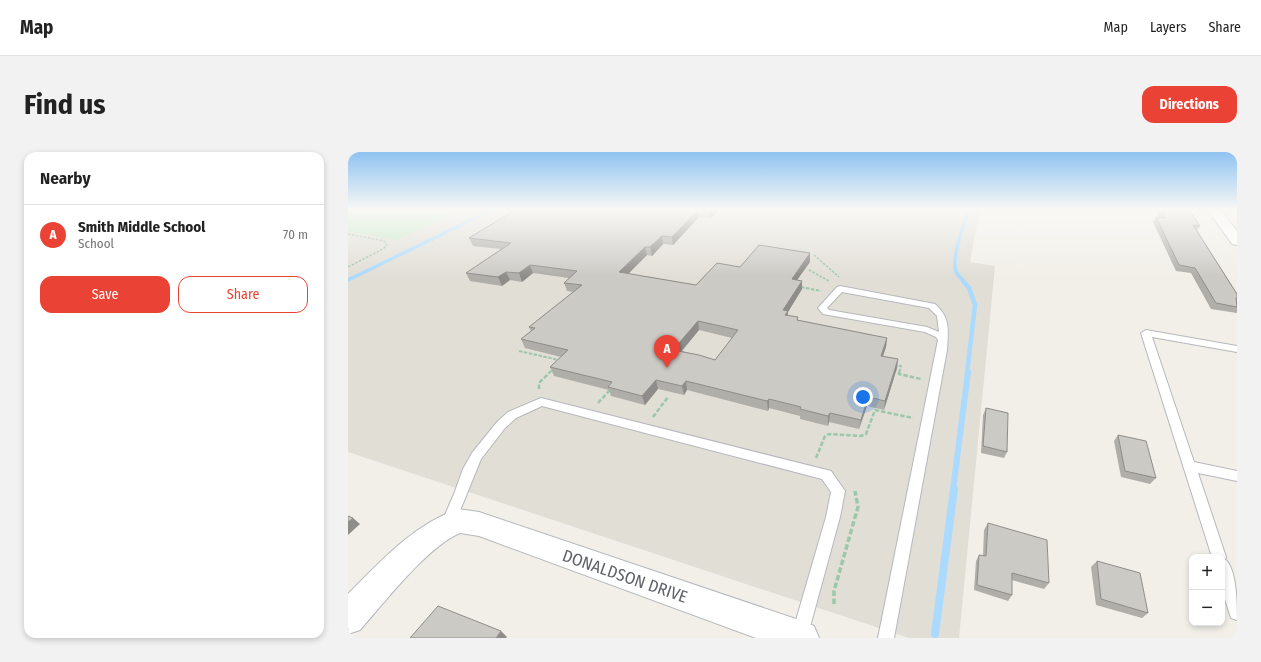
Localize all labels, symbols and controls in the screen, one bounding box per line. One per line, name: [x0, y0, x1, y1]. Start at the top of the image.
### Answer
text: Map: [20, 16, 53, 39]
text: Map: [1104, 19, 1128, 36]
text: Layers: [1150, 19, 1186, 36]
text: Share: [1208, 19, 1241, 36]
button: Directions: [1142, 86, 1237, 123]
text: Find us: [24, 88, 106, 121]
text: Nearby: [40, 168, 91, 189]
text: Smith Middle School: [78, 218, 205, 236]
text: A: [49, 227, 57, 242]
text: 70 m: [283, 227, 308, 242]
text: School: [78, 236, 114, 251]
button: Save: [40, 276, 170, 313]
button: Share: [178, 276, 308, 313]
pin: A: [654, 335, 680, 368]
your location: [853, 387, 873, 407]
street label: DONALDSON DRIVE: [560, 545, 690, 608]
map controls: [1189, 554, 1225, 626]
button: +: [1189, 554, 1225, 590]
button: −: [1189, 590, 1225, 626]

